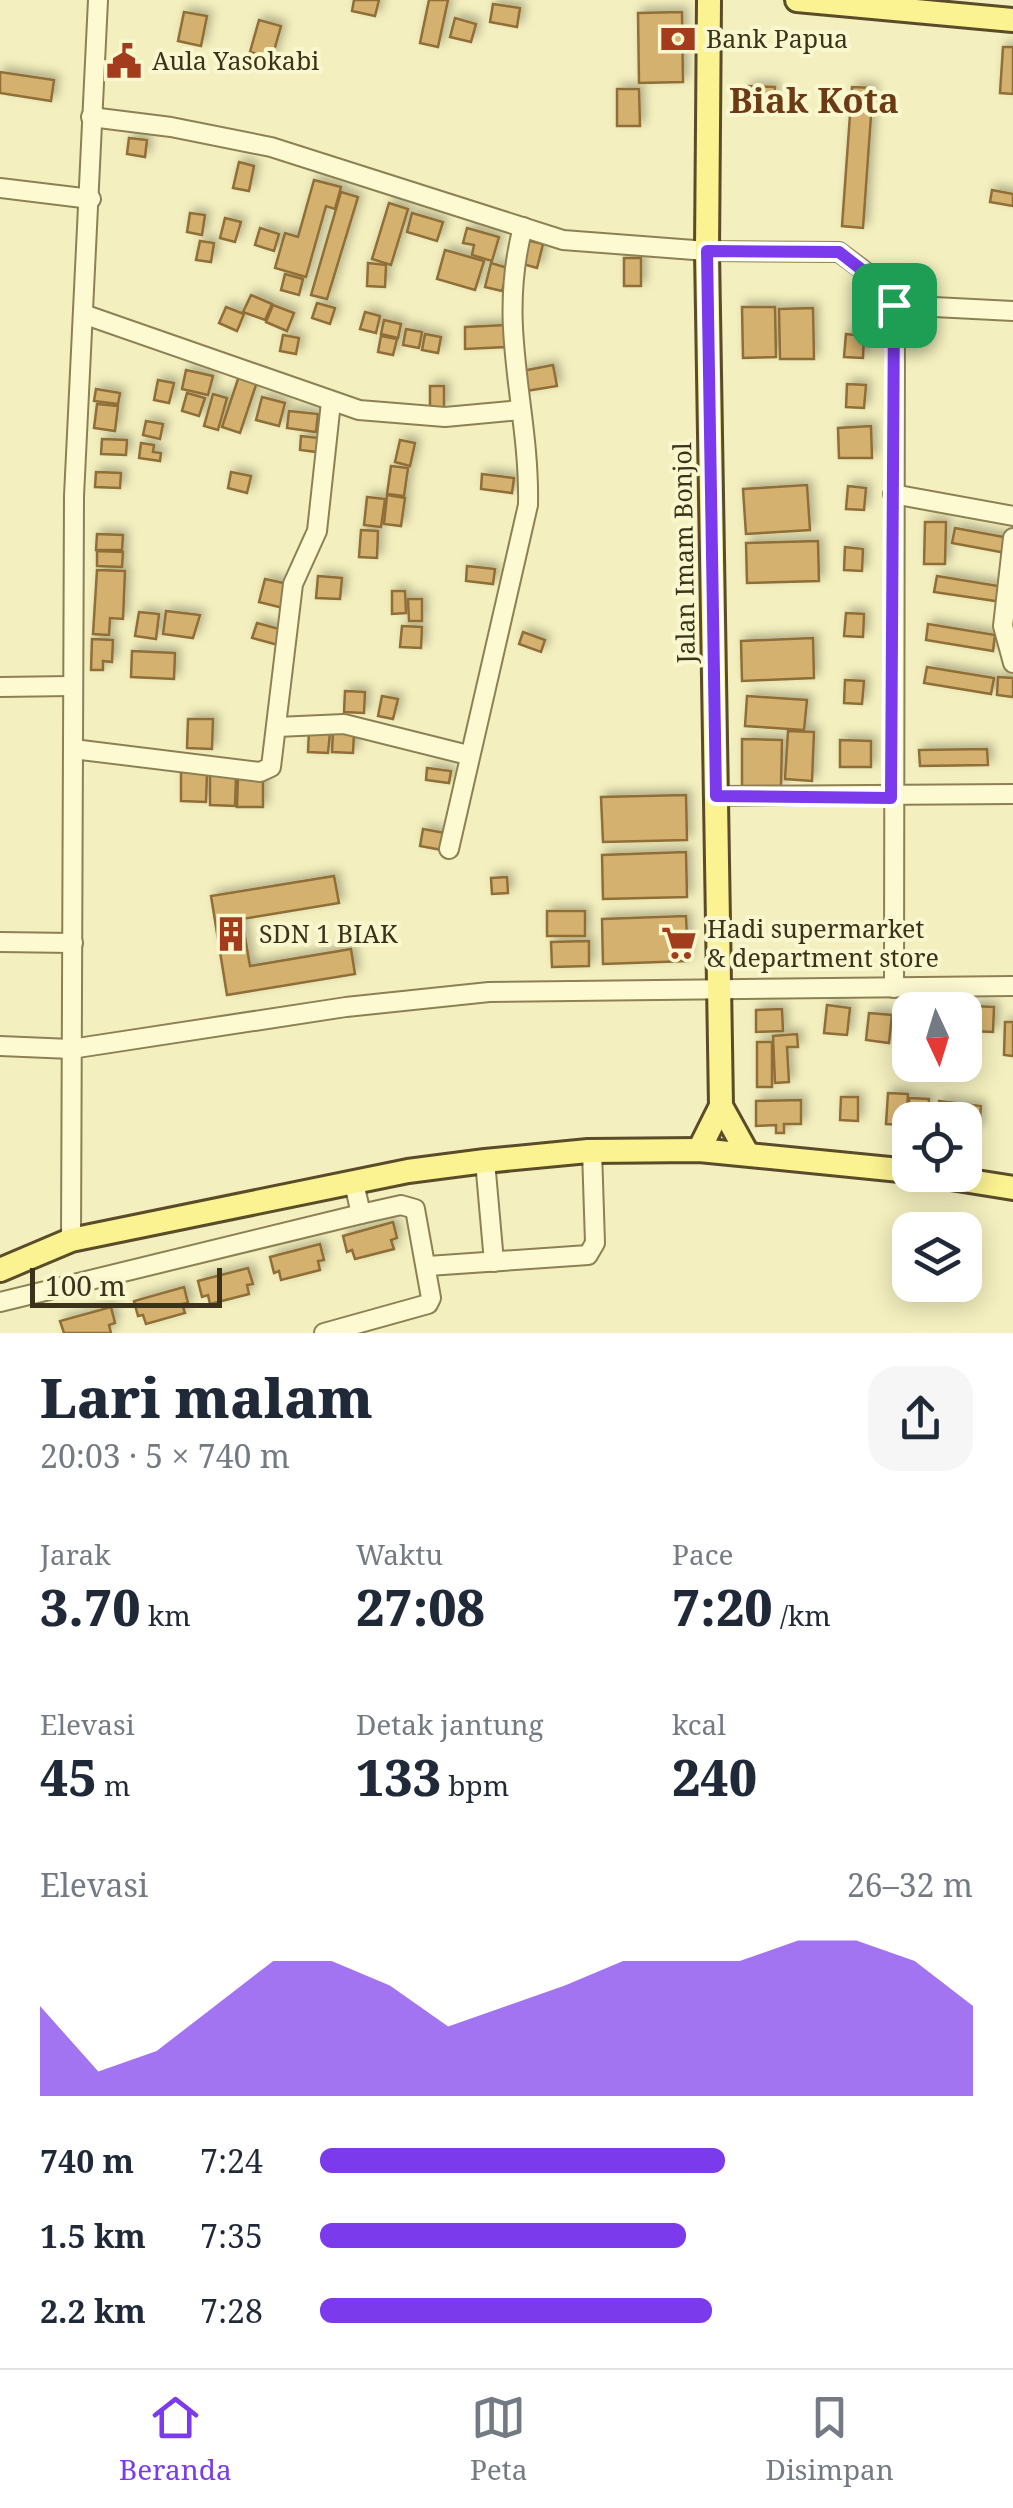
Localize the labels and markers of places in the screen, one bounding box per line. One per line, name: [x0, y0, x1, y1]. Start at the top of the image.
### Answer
bank icon: Bank Papua: [659, 20, 697, 58]
place label: Bank Papua: [706, 21, 848, 55]
public building icon: Aula Yasokabi: [105, 42, 143, 80]
place label: Aula Yasokabi: [152, 43, 319, 77]
pin: [852, 263, 937, 348]
place label: Hadi supermarket & department store: [707, 911, 939, 974]
building icon: SDN 1 BIAK: [212, 915, 250, 953]
place label: SDN 1 BIAK: [259, 916, 398, 950]
supermarket icon: Hadi supermarket & department store: [660, 924, 698, 962]

